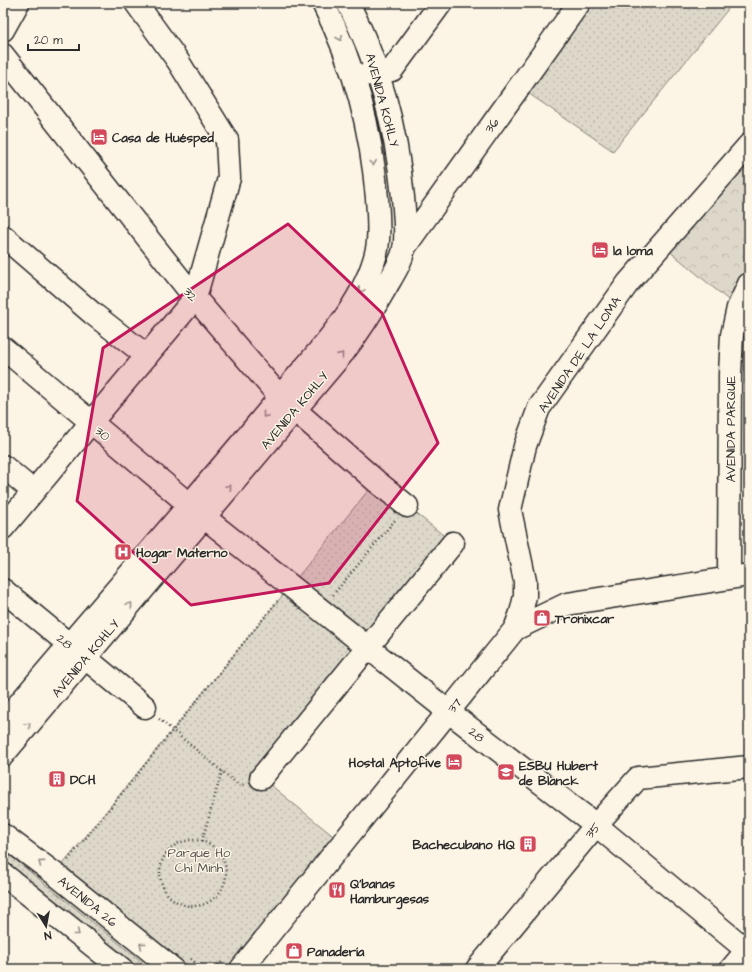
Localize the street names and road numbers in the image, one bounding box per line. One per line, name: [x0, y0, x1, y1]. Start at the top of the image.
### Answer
street label: AVENIDA KOHLY: [361, 51, 403, 149]
street label: 36: [480, 114, 503, 137]
street label: 32: [179, 284, 202, 306]
street label: AVENIDA DE LA LOMA: [534, 292, 626, 416]
street label: AVENIDA KOHLY: [257, 368, 333, 453]
street label: AVENIDA PARQUE: [722, 375, 740, 482]
street label: 30: [91, 422, 114, 445]
street label: AVENIDA KOHLY: [48, 616, 124, 701]
street label: 28: [52, 630, 77, 654]
street label: 37: [443, 694, 466, 717]
street label: 28: [465, 723, 489, 747]
street label: 35: [581, 819, 605, 842]
street label: AVENIDA 26: [54, 872, 121, 931]

